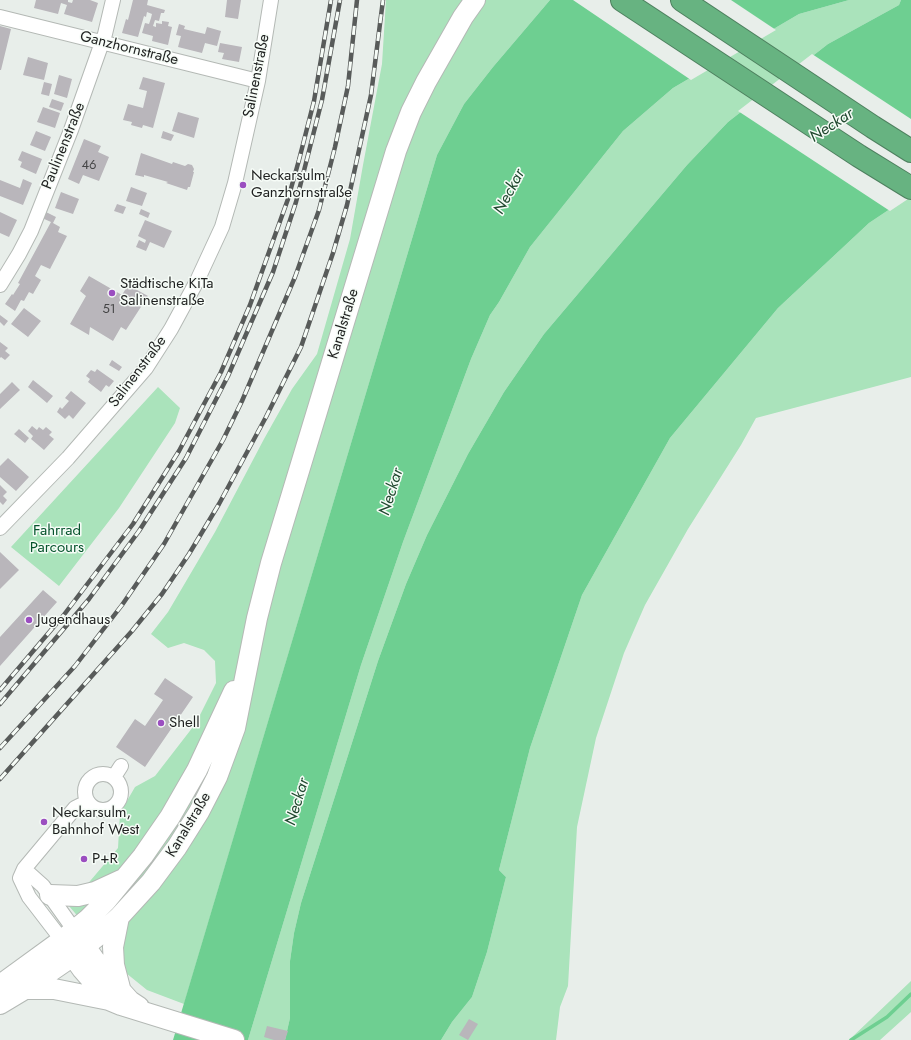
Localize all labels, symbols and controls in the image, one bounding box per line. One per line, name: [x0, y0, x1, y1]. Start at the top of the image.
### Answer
street label: Ganzhornstraße: [78, 28, 180, 70]
street label: Salinenstraße: [240, 33, 274, 119]
street label: Paulinenstraße: [38, 100, 90, 192]
water label: Neckar: [806, 105, 858, 147]
house number: 46: [81, 158, 97, 174]
water label: Neckar: [490, 166, 530, 218]
place label: Neckarsulm, Ganzhornstraße: [251, 167, 352, 202]
marker: Neckarsulm, Ganzhornstraße: [238, 180, 248, 190]
place label: Städtische KiTa Salinenstraße: [120, 275, 214, 310]
street label: Kanalstraße: [325, 287, 363, 361]
marker: Städtische KiTa Salinenstraße: [107, 288, 117, 298]
house number: 51: [102, 302, 116, 318]
street label: Salinenstraße: [105, 333, 171, 411]
water label: Neckar: [376, 466, 408, 518]
park label: Fahrrad Parcours: [30, 522, 84, 557]
place label: Jugendhaus: [37, 611, 110, 629]
marker: Jugendhaus: [24, 615, 34, 625]
place label: Shell: [169, 714, 200, 732]
marker: Shell: [156, 718, 166, 728]
water label: Neckar: [282, 776, 314, 828]
street label: Kanalstraße: [163, 789, 215, 861]
place label: Neckarsulm, Bahnhof West: [52, 804, 139, 839]
marker: Neckarsulm, Bahnhof West: [39, 817, 49, 827]
place label: P+R: [92, 850, 118, 868]
marker: P+R: [79, 854, 89, 864]

